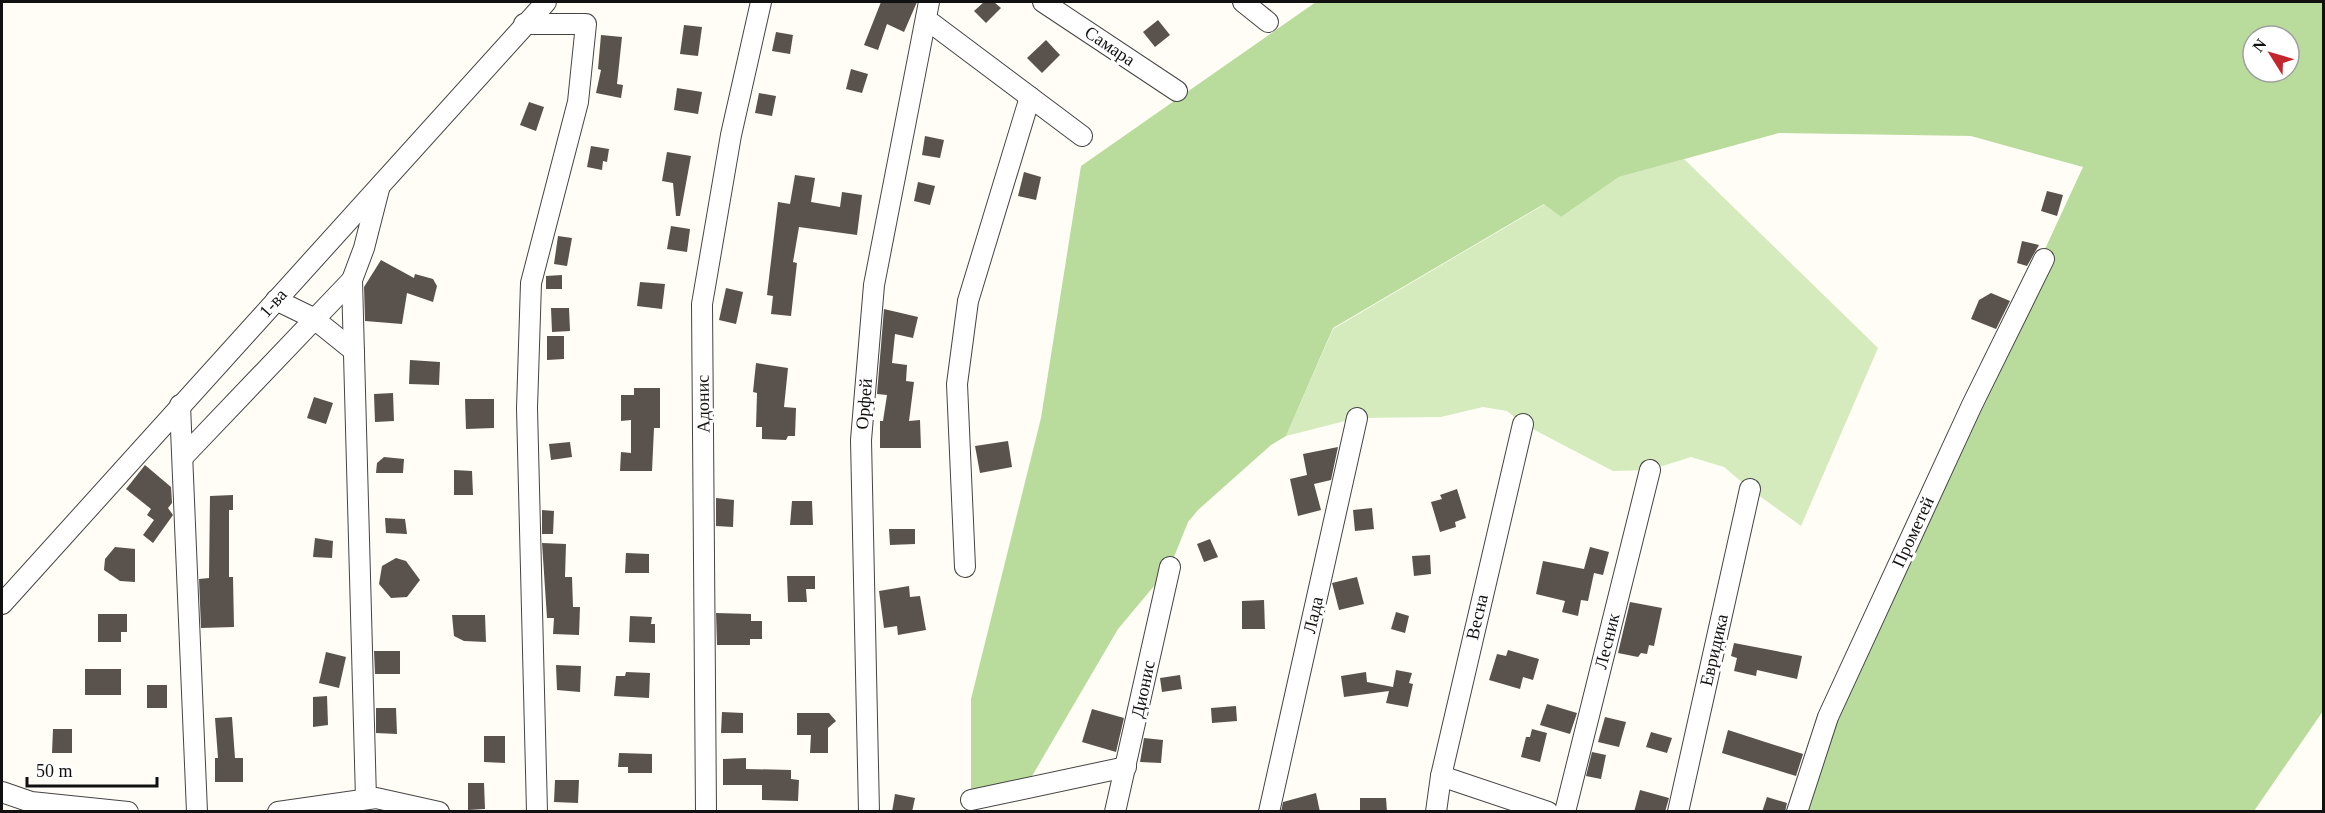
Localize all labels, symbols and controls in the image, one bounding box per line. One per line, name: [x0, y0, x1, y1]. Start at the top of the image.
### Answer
street label: Самара: [1081, 22, 1139, 70]
north arrow: [2241, 24, 2301, 84]
text: N: [2249, 35, 2270, 55]
street label: 1-ва: [255, 285, 291, 321]
street label: Адонис: [692, 375, 714, 433]
street label: Орфей: [852, 377, 876, 430]
street label: Прометей: [1888, 493, 1938, 570]
street label: Весна: [1462, 592, 1492, 642]
street label: Лада: [1299, 595, 1327, 635]
street label: Лесник: [1590, 611, 1624, 671]
street label: Евридика: [1696, 612, 1732, 688]
street label: Дионис: [1127, 658, 1159, 720]
scale bar: [27, 750, 158, 788]
text: 50 m: [36, 761, 73, 781]

